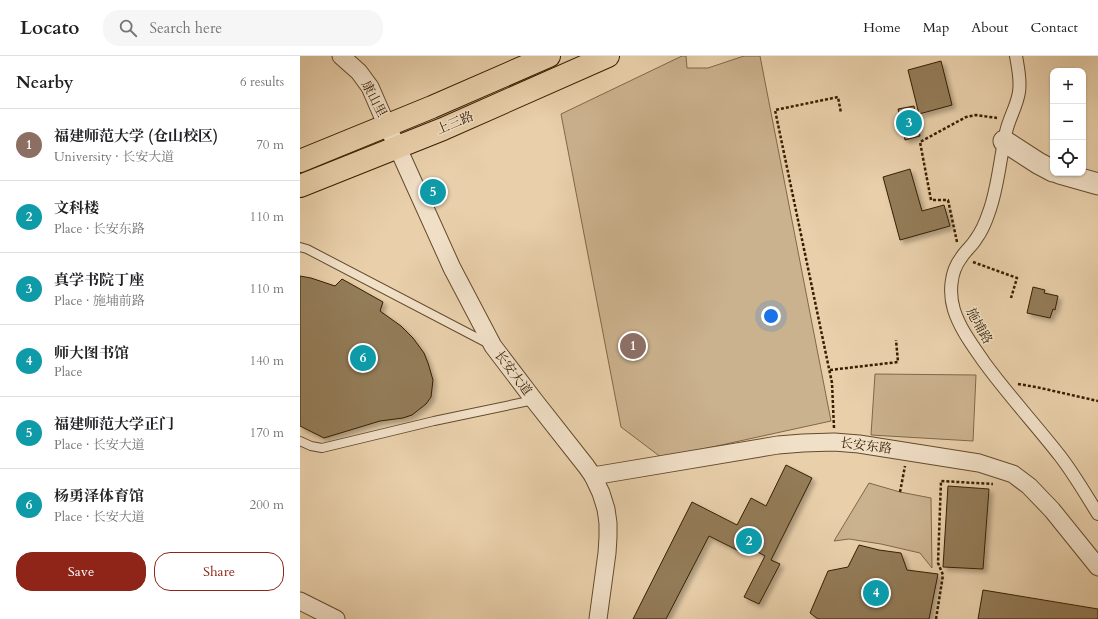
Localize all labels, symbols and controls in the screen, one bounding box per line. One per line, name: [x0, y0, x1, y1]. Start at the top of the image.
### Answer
search box: [103, 10, 383, 46]
text: Locato: [20, 15, 79, 41]
icon: search: [117, 17, 139, 39]
text: Search here: [149, 18, 222, 38]
text: Home: [863, 18, 901, 37]
text: Map: [923, 18, 949, 37]
text: About: [971, 18, 1008, 37]
text: Contact: [1030, 18, 1078, 37]
map controls: [1050, 68, 1086, 176]
button: +: [1050, 68, 1086, 104]
text: Nearby: [16, 71, 73, 94]
text: 6 results: [240, 73, 284, 91]
street label: 康山里: [357, 78, 391, 120]
button: −: [1050, 104, 1086, 140]
street label: 上三路: [434, 107, 476, 139]
pin: 3: [896, 108, 922, 138]
text: 福建师范大学 (仓山校区): [54, 126, 218, 146]
text: 1: [26, 136, 32, 154]
text: 70 m: [256, 136, 284, 154]
button: locate: [1050, 140, 1086, 176]
text: University · 长安大道: [54, 148, 174, 166]
pin: 5: [420, 177, 446, 207]
text: 文科楼: [54, 198, 99, 218]
text: 2: [26, 208, 32, 226]
text: 110 m: [250, 208, 284, 226]
text: Place · 长安东路: [54, 220, 145, 238]
text: 真学书院丁座: [54, 270, 144, 290]
text: 3: [26, 280, 32, 298]
text: 110 m: [250, 280, 284, 298]
text: Place · 施埔前路: [54, 292, 145, 310]
street label: 施埔路: [962, 305, 996, 347]
your location: [761, 306, 781, 326]
pin: 1: [620, 331, 646, 361]
text: 师大图书馆: [54, 343, 129, 363]
pin: 6: [350, 343, 376, 373]
street label: 长安大道: [490, 347, 536, 399]
text: 4: [26, 352, 32, 370]
text: 140 m: [250, 352, 284, 370]
text: Place: [54, 363, 82, 381]
text: 福建师范大学正门: [54, 414, 174, 434]
text: 5: [26, 424, 32, 442]
text: 170 m: [250, 424, 284, 442]
street label: 长安东路: [839, 434, 893, 458]
text: Place · 长安大道: [54, 436, 145, 454]
text: 杨勇泽体育馆: [54, 486, 144, 506]
text: 6: [26, 496, 32, 514]
text: 200 m: [250, 496, 284, 514]
text: Place · 长安大道: [54, 508, 145, 526]
pin: 2: [736, 526, 762, 556]
button: Save: [16, 552, 146, 591]
button: Share: [154, 552, 284, 591]
pin: 4: [863, 578, 889, 608]

